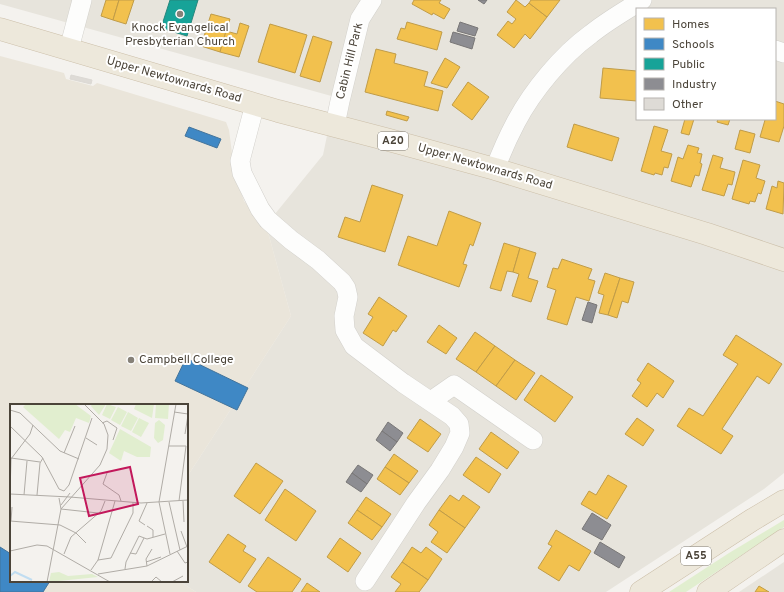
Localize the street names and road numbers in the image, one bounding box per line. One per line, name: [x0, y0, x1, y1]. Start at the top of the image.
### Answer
street label: Cabin Hill Park: [333, 21, 367, 101]
street label: Upper Newtownards Road: [105, 53, 243, 107]
road number: A20: [378, 132, 408, 150]
street label: Upper Newtownards Road: [416, 140, 554, 194]
road number: A55: [681, 547, 711, 565]

